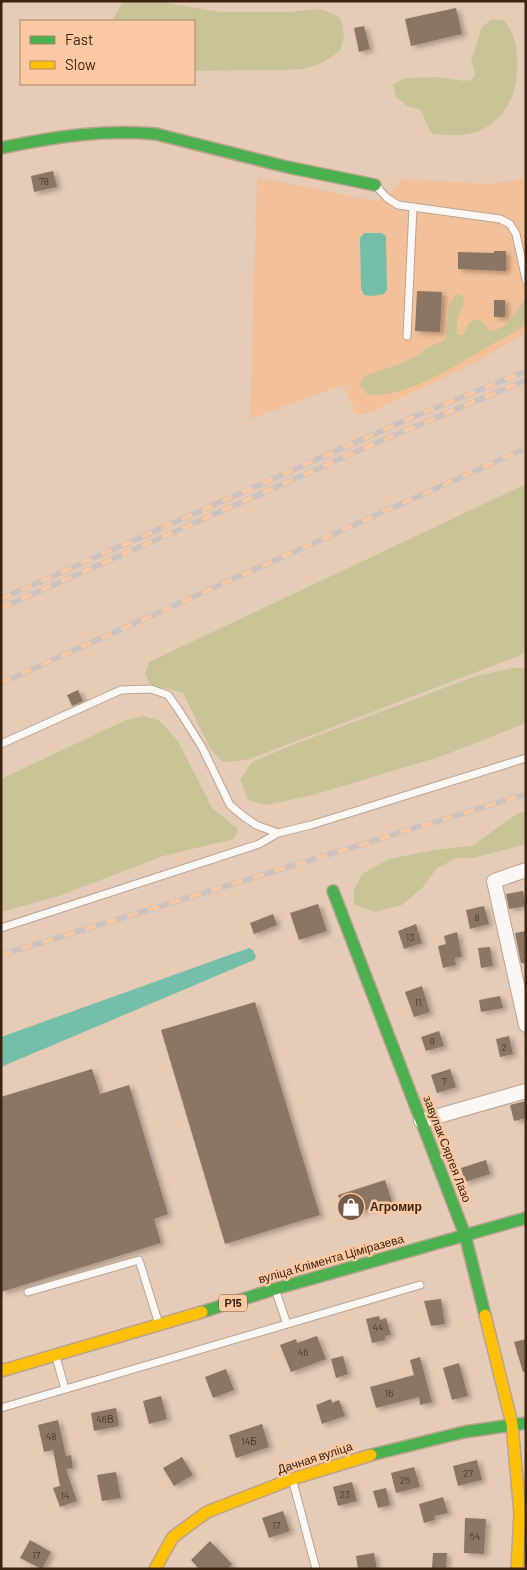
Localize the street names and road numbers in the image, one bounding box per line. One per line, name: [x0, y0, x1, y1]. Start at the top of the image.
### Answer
street label: завулак Сяргея Лазо: [420, 1093, 475, 1205]
street label: вуліца Клімента Ціміразева: [256, 1230, 406, 1287]
road number: Р15: [219, 1295, 247, 1312]
street label: Дачная вуліца: [275, 1438, 355, 1477]

